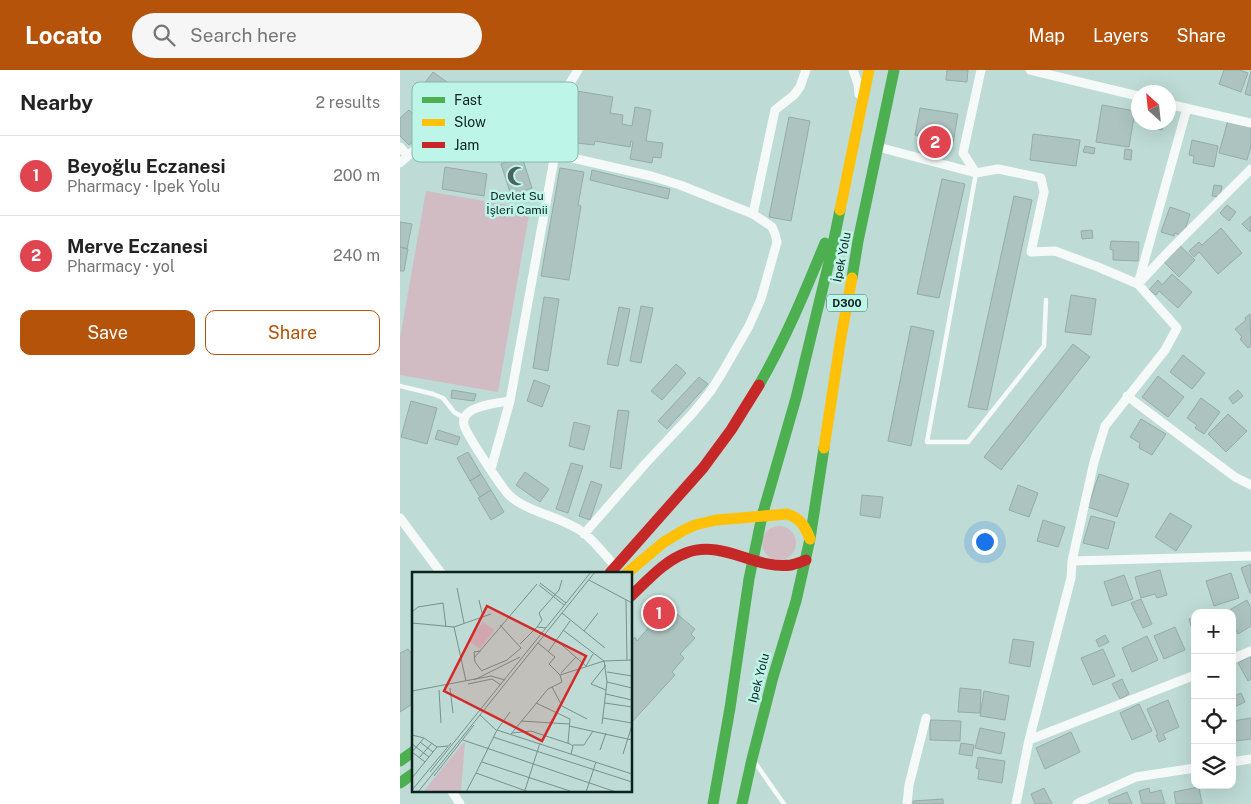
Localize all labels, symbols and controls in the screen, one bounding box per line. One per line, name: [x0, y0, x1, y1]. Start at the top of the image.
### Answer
search box: [132, 13, 482, 58]
text: Locato: [25, 21, 102, 49]
icon: search: [150, 21, 178, 49]
text: Search here: [190, 24, 297, 46]
text: Map: [1029, 25, 1065, 46]
text: Layers: [1093, 25, 1149, 46]
text: Share: [1177, 25, 1226, 46]
legend: [412, 82, 578, 162]
north arrow: [1131, 85, 1176, 130]
text: Nearby: [20, 90, 93, 115]
text: Fast: [454, 92, 482, 108]
text: 2 results: [315, 93, 380, 112]
text: Slow: [454, 114, 486, 130]
pin: 2: [919, 123, 951, 161]
text: Jam: [454, 137, 479, 153]
text: Beyoğlu Eczanesi: [67, 155, 225, 177]
mosque icon: Devlet Su İşleri Camii: [506, 165, 528, 187]
text: 1: [33, 166, 39, 185]
text: 200 m: [333, 166, 380, 185]
text: Pharmacy · Ipek Yolu: [67, 177, 220, 196]
place label: Devlet Su İşleri Camii: [486, 189, 548, 217]
street label: İpek Yolu: [830, 231, 854, 283]
text: Merve Eczanesi: [67, 235, 208, 257]
text: 2: [31, 246, 41, 265]
text: 240 m: [333, 246, 380, 265]
text: Pharmacy · yol: [67, 257, 175, 276]
road number: D300: [827, 294, 867, 312]
button: Save: [20, 310, 195, 355]
button: Share: [205, 310, 380, 355]
your location: [972, 529, 998, 555]
inset map: [412, 572, 632, 792]
pin: 1: [643, 594, 675, 632]
map controls: [1191, 609, 1236, 789]
button: +: [1191, 609, 1236, 654]
street label: Ipek Yolu: [746, 652, 772, 704]
button: −: [1191, 654, 1236, 699]
button: locate: [1191, 699, 1236, 744]
button: layers: [1191, 744, 1236, 789]

